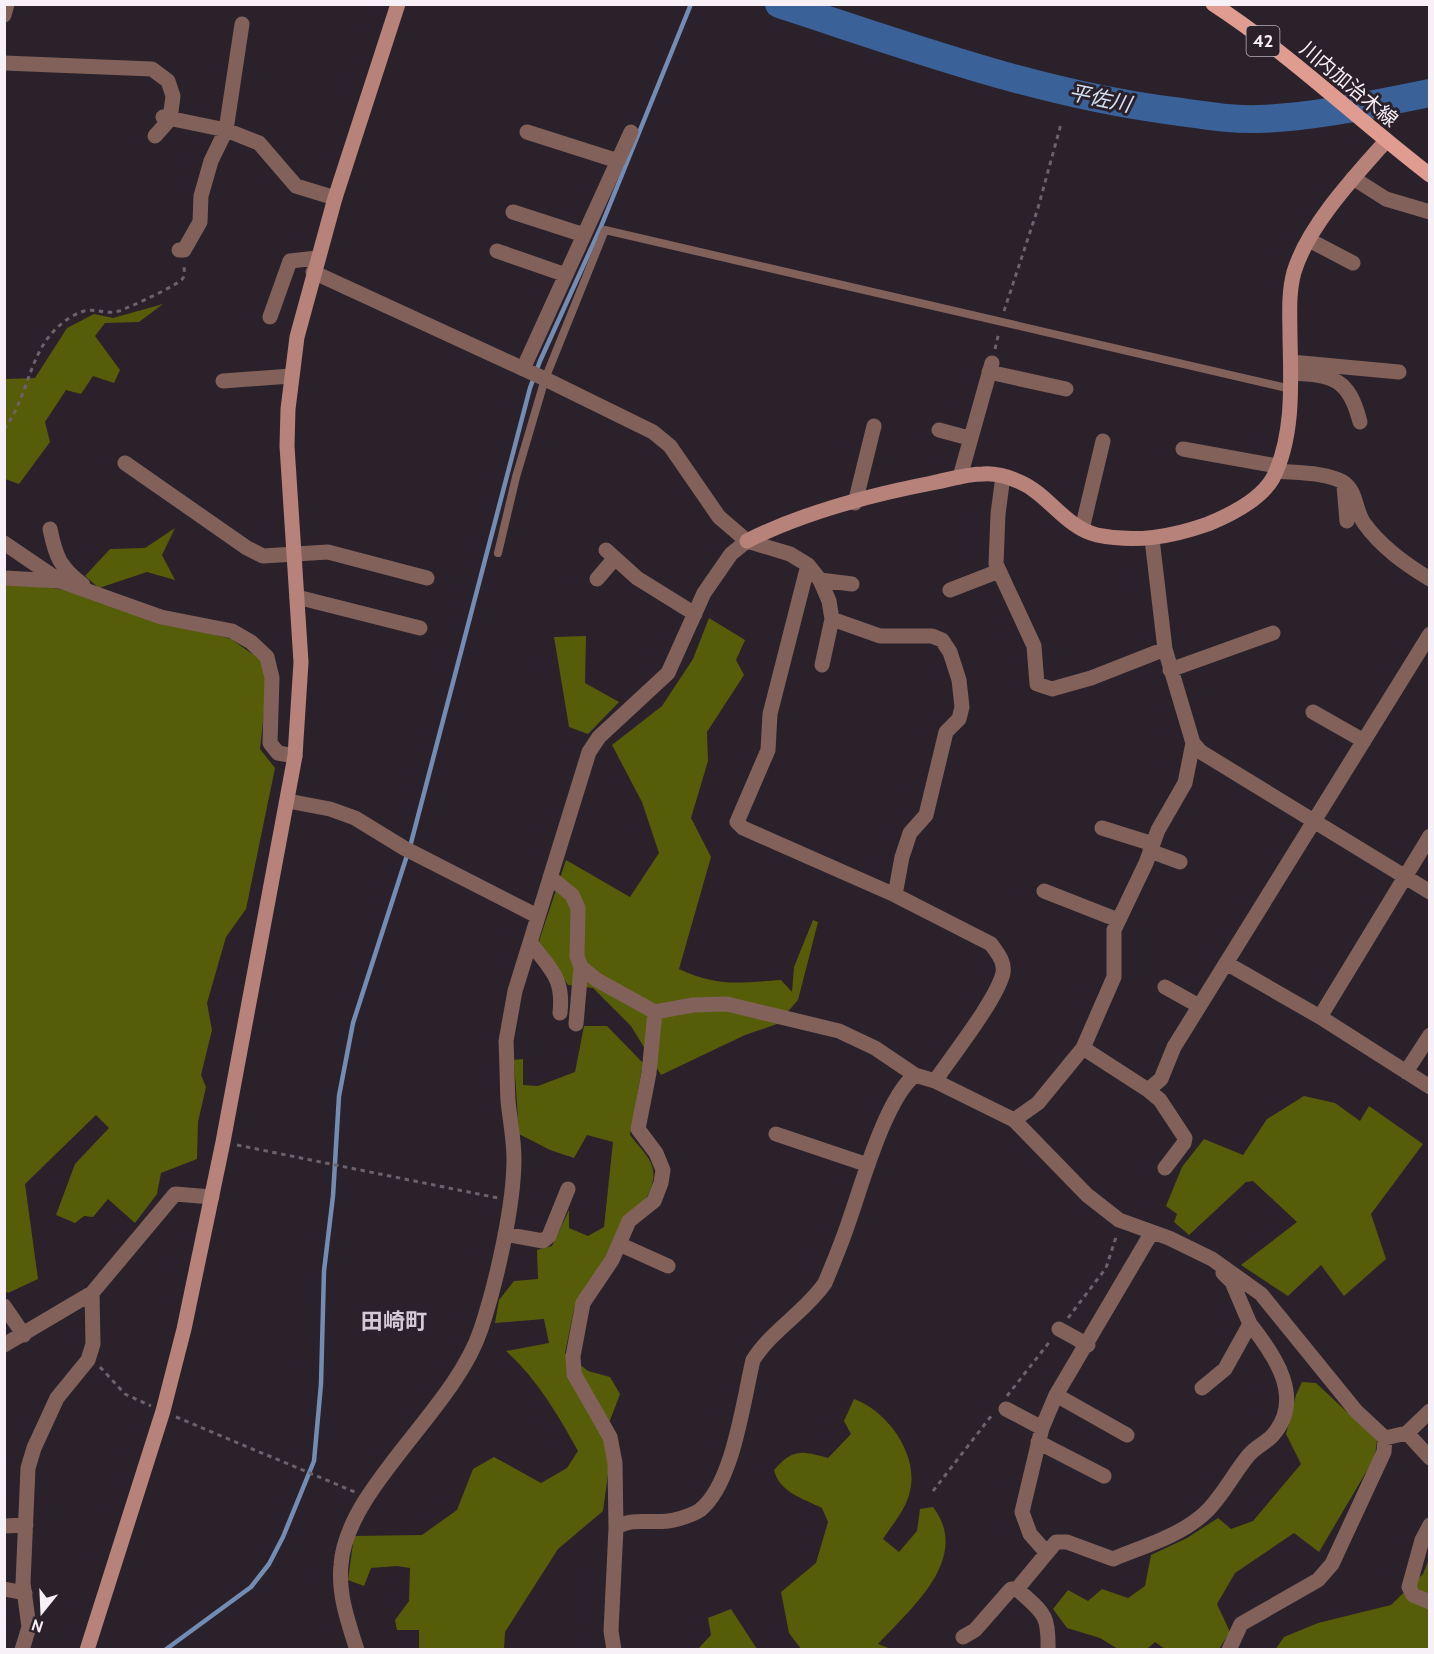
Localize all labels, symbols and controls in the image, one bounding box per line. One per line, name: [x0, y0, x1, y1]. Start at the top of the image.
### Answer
road number: 42: [1246, 26, 1280, 56]
street label: 川内加治木線: [1295, 36, 1403, 132]
water label: 平佐川: [1067, 79, 1135, 117]
district label: 田崎町: [361, 1308, 427, 1335]
north arrow: [12, 1582, 72, 1642]
text: N: [29, 1615, 46, 1637]

